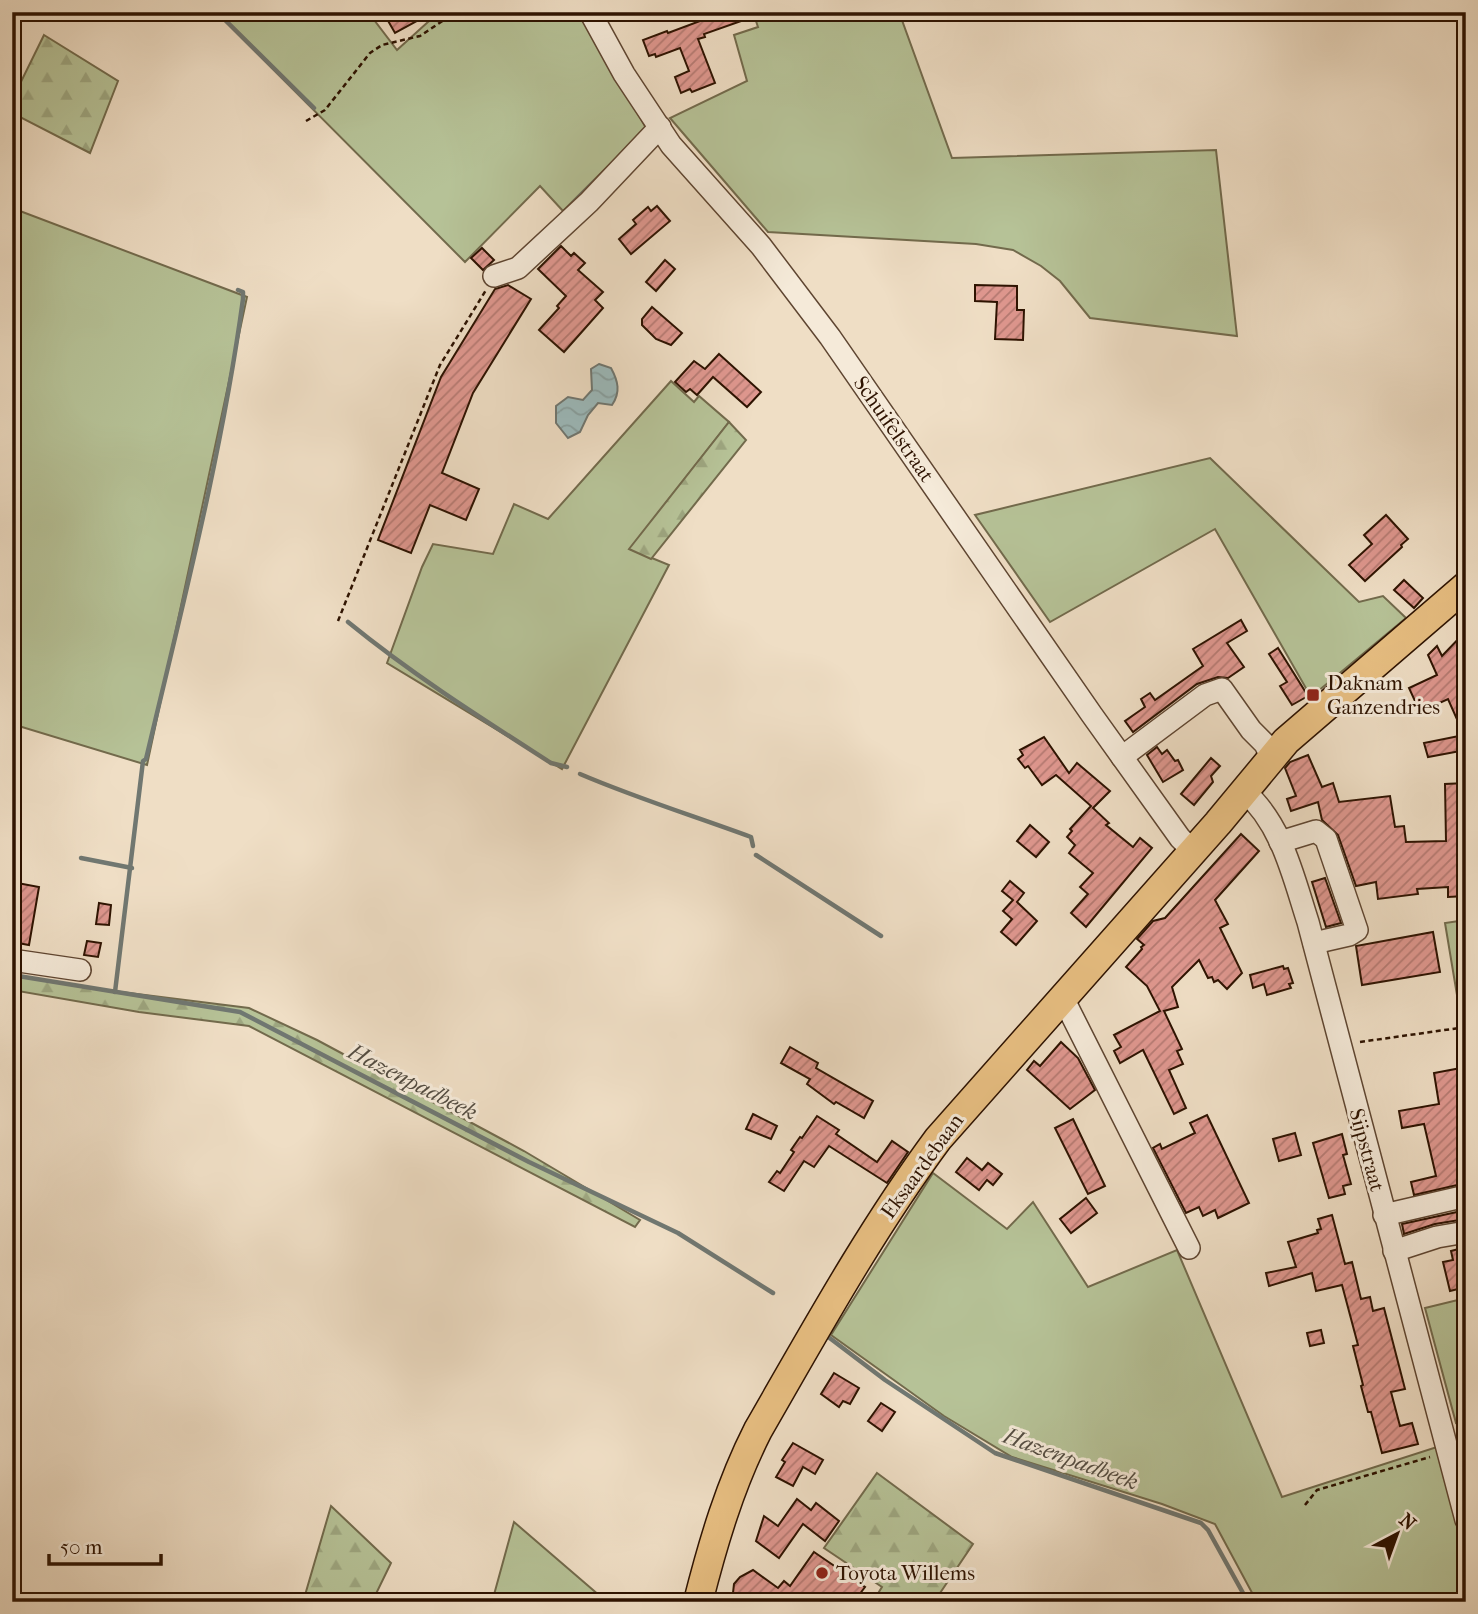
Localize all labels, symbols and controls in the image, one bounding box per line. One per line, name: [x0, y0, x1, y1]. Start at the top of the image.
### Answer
street label: Schuifelstraat: [849, 372, 940, 487]
place label: Daknam Ganzendries: [1327, 671, 1440, 719]
marker: Daknam Ganzendries: [1305, 687, 1321, 703]
water label: Hazenpadbeek: [343, 1037, 482, 1126]
street label: Sijpstraat: [1344, 1106, 1390, 1195]
street label: Eksaardebaan: [876, 1109, 968, 1223]
water label: Hazenpadbeek: [999, 1422, 1142, 1496]
north arrow: [1362, 1498, 1432, 1568]
text: N: [1395, 1509, 1421, 1535]
scale bar: [49, 1523, 161, 1567]
text: 50 m: [60, 1535, 103, 1559]
place label: Toyota Willems: [836, 1561, 975, 1585]
marker: Toyota Willems: [814, 1565, 830, 1581]

